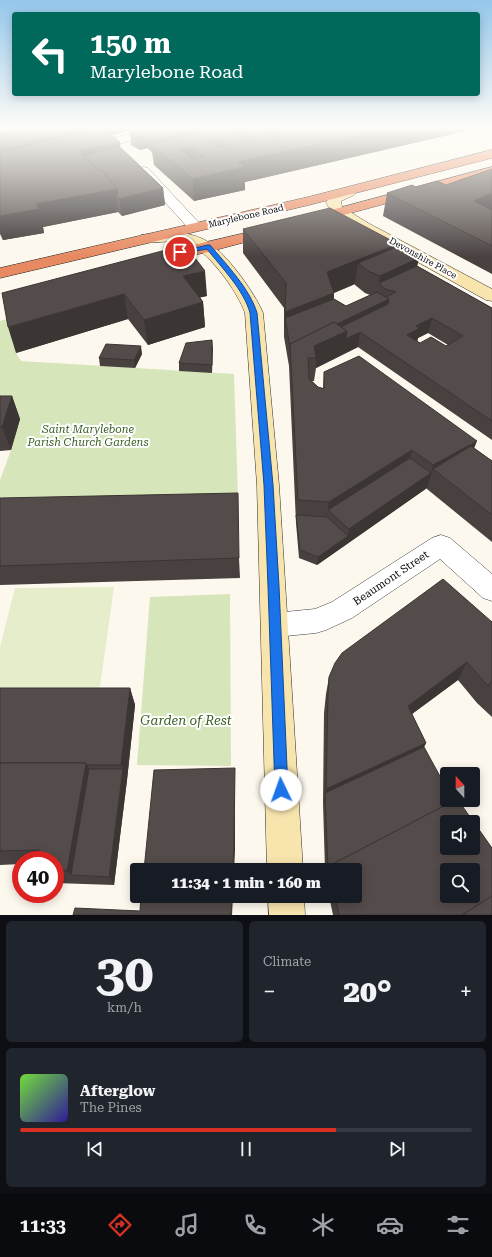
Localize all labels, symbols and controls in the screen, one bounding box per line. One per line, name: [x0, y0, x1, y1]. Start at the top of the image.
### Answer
text: 150 m: [90, 27, 171, 60]
icon: left: [24, 28, 76, 80]
text: Marylebone Road: [90, 61, 243, 82]
street label: Marylebone Road: [208, 202, 285, 229]
pin: [163, 235, 197, 269]
street label: Devonshire Place: [388, 235, 458, 281]
icon: arrive: [169, 241, 191, 263]
park label: Saint Marylebone Parish Church Gardens: [26, 423, 149, 449]
street label: Beaumont Street: [351, 548, 431, 608]
park label: Garden of Rest: [140, 713, 232, 728]
north arrow: [440, 767, 480, 807]
map controls: [440, 767, 480, 903]
position arrow: [260, 769, 302, 811]
button: sound: [440, 815, 480, 855]
speed limit sign: 40: [12, 851, 64, 903]
button: search: [440, 863, 480, 903]
text: 11:34 · 1 min · 160 m: [171, 874, 321, 892]
text: 30: [95, 943, 154, 1004]
text: Climate: [263, 954, 311, 969]
text: 20°: [343, 974, 392, 1009]
text: −: [263, 979, 275, 1004]
text: +: [460, 979, 472, 1004]
text: km/h: [107, 1000, 142, 1015]
text: Afterglow: [80, 1082, 155, 1100]
text: The Pines: [80, 1100, 142, 1115]
icon: previous: [84, 1138, 106, 1160]
icon: pause: [235, 1138, 257, 1160]
icon: next: [386, 1138, 408, 1160]
icon: directions: [106, 1211, 134, 1239]
icon: music: [173, 1211, 201, 1239]
icon: phone: [241, 1211, 269, 1239]
icon: climate: [309, 1211, 337, 1239]
icon: car: [376, 1211, 404, 1239]
icon: filters: [444, 1211, 472, 1239]
text: 11:33: [20, 1215, 66, 1236]

